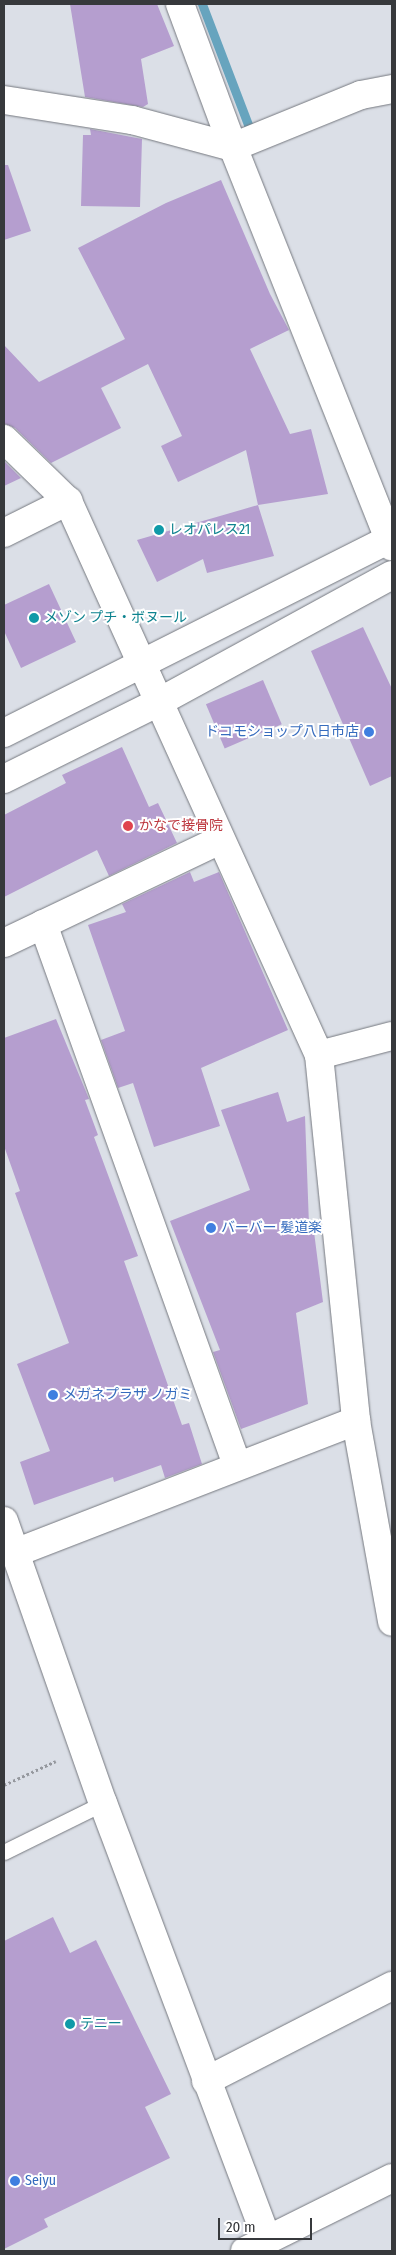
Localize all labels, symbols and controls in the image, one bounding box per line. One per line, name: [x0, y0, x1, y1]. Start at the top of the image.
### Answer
place label: レオパレス21: [169, 522, 250, 538]
marker: レオパレス21: [153, 524, 165, 536]
place label: メゾン プチ・ボヌール: [44, 610, 187, 626]
marker: メゾン プチ・ボヌール: [28, 612, 40, 624]
place label: ドコモショップ八日市店: [205, 724, 359, 740]
marker: ドコモショップ八日市店: [363, 726, 375, 738]
place label: かなで接骨院: [139, 818, 223, 834]
marker: かなで接骨院: [121, 819, 135, 833]
place label: バーバー 髪道楽: [221, 1220, 322, 1236]
marker: バーバー 髪道楽: [205, 1222, 217, 1234]
place label: メガネプラザ ノガミ: [63, 1387, 192, 1403]
marker: メガネプラザ ノガミ: [47, 1389, 59, 1401]
place label: テニー: [80, 2016, 122, 2032]
marker: テニー: [64, 2018, 76, 2030]
place label: Seiyu: [25, 2173, 56, 2189]
marker: Seiyu: [9, 2175, 21, 2187]
scale bar: [221, 2208, 315, 2240]
text: 20 m: [226, 2218, 256, 2236]

